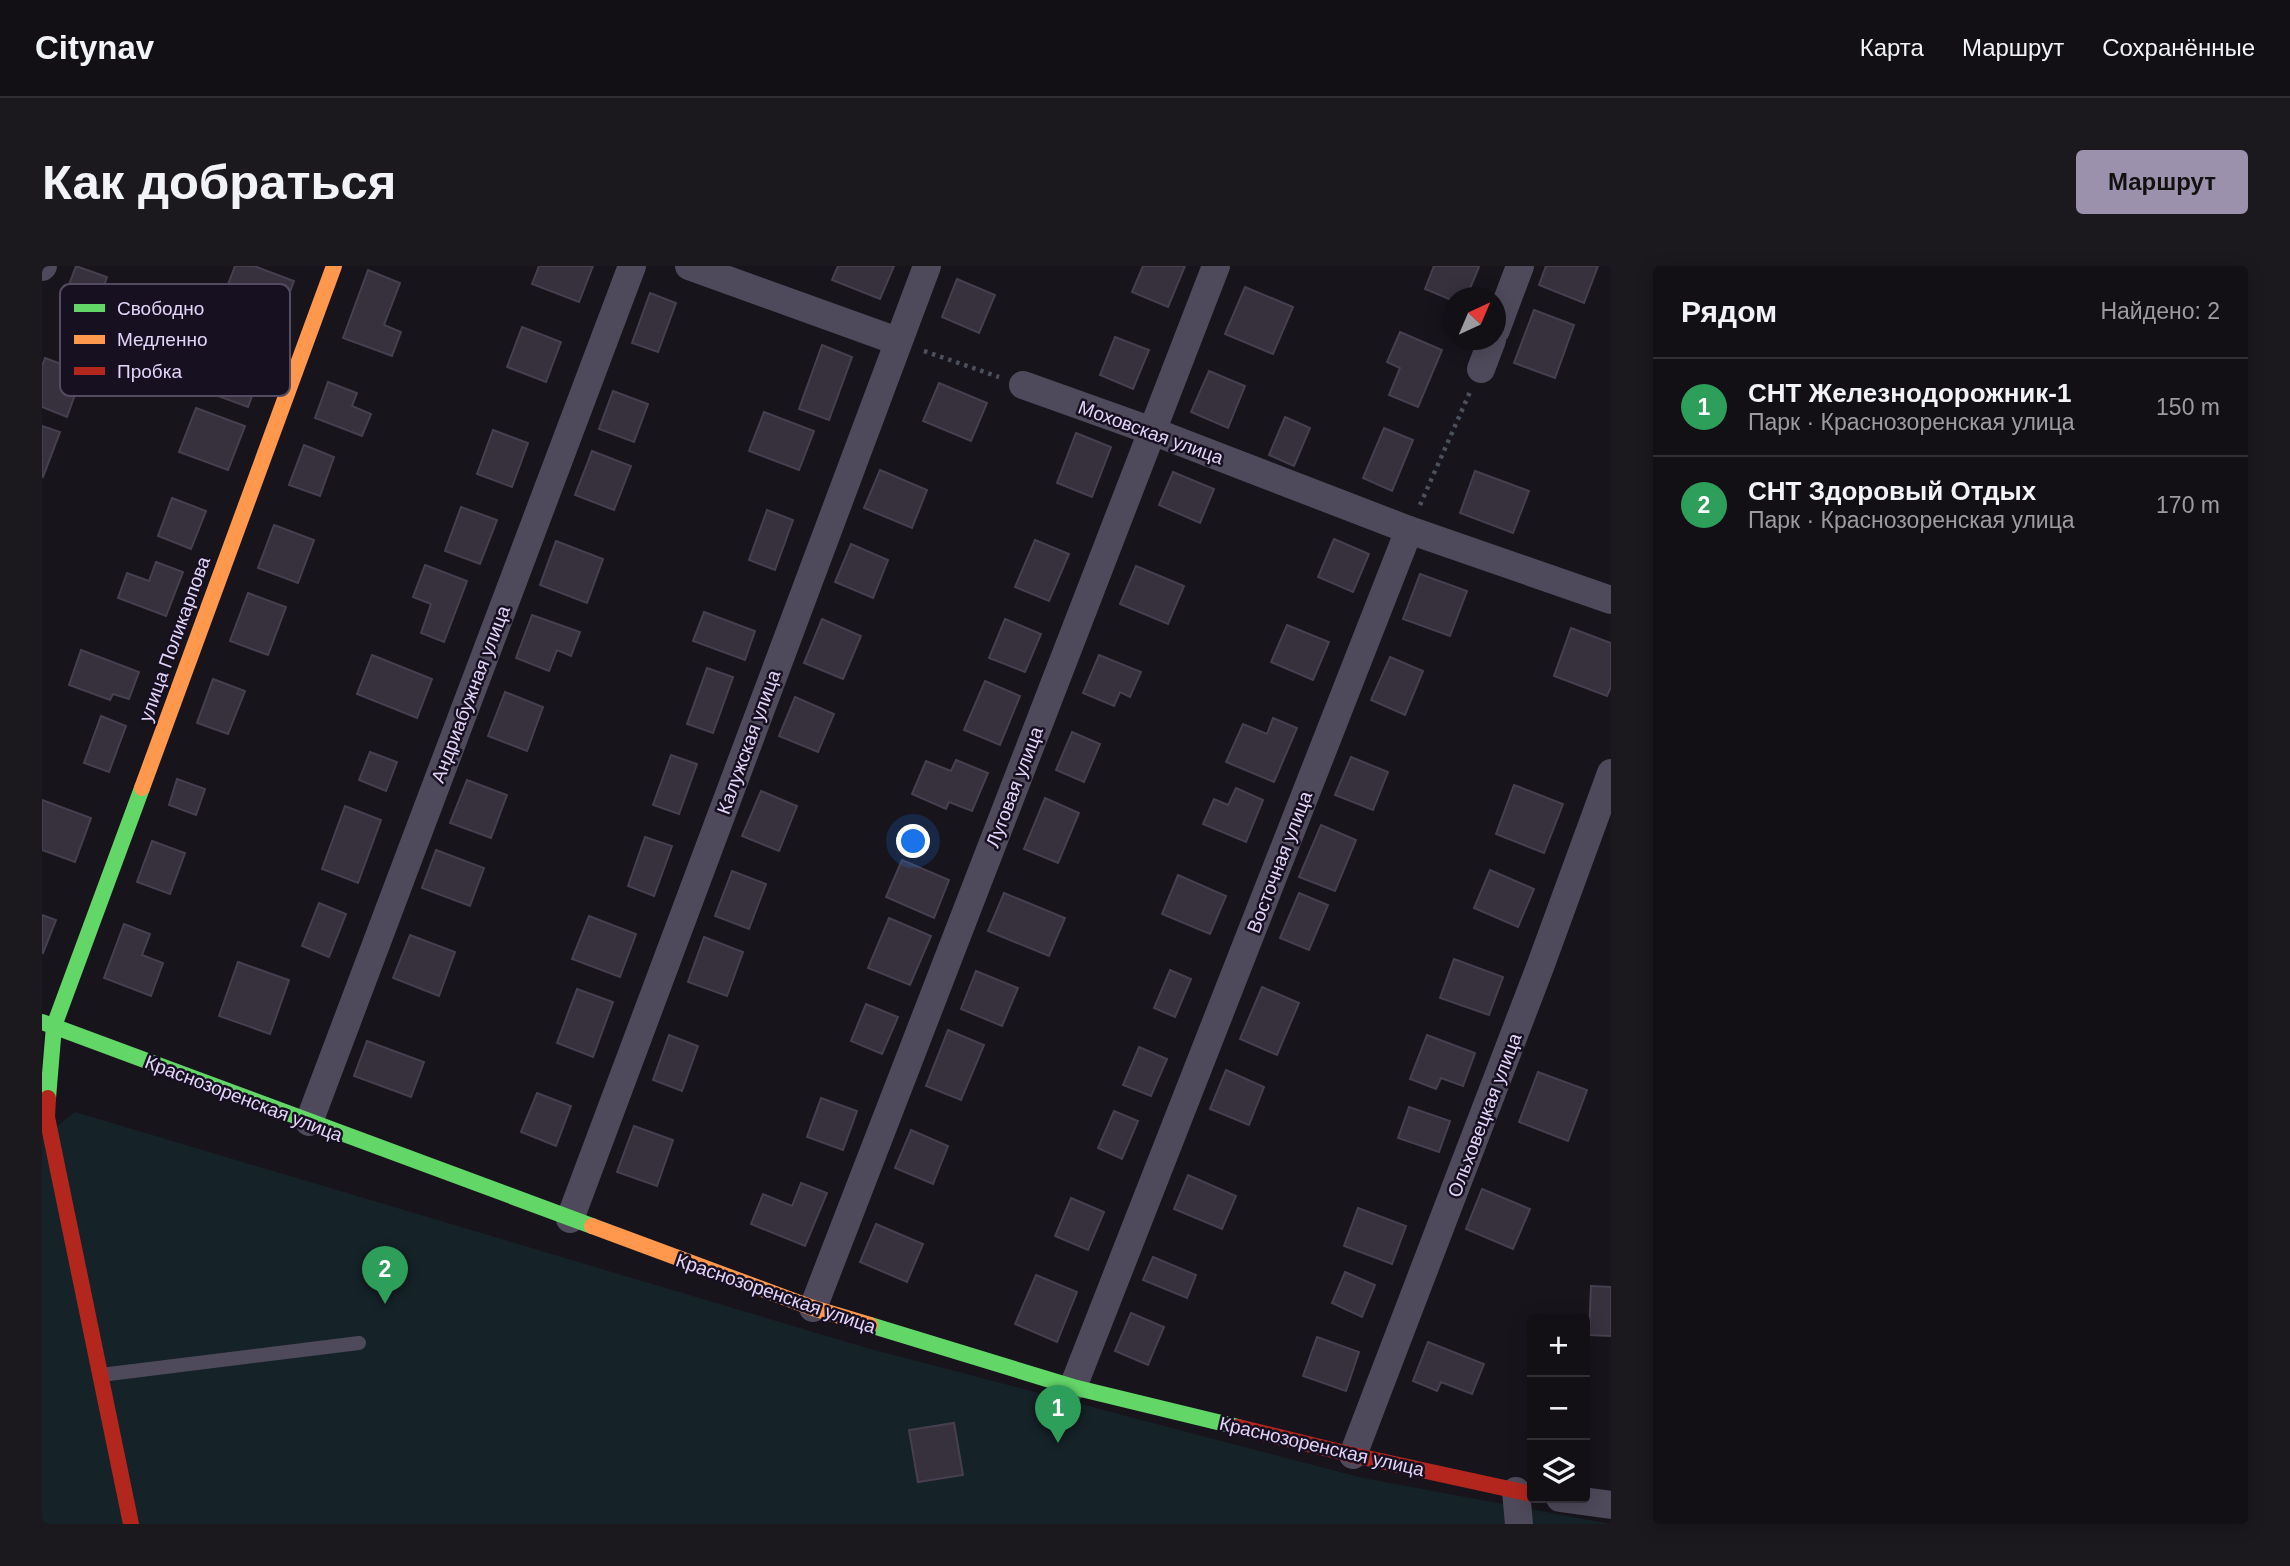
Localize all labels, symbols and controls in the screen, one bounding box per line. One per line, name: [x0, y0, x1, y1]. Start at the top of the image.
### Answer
text: Citynav: [35, 29, 154, 66]
text: Карта: [1860, 34, 1924, 61]
text: Маршрут: [1962, 34, 2064, 61]
text: Сохранённые: [2102, 34, 2255, 61]
button: Маршрут: [2076, 150, 2248, 214]
text: Как добраться: [42, 155, 396, 209]
legend: [60, 284, 290, 396]
north arrow: [1443, 287, 1506, 350]
text: Рядом: [1681, 295, 1777, 328]
text: Свободно: [117, 298, 204, 319]
text: Найдено: 2: [2100, 298, 2220, 324]
text: Медленно: [117, 329, 207, 350]
text: Пробка: [117, 361, 182, 382]
text: СНТ Железнодорожник-1: [1748, 378, 2071, 408]
text: 1: [1698, 394, 1710, 420]
text: 150 m: [2156, 394, 2220, 420]
street label: Моховская улица: [1075, 396, 1227, 469]
text: Парк · Краснозоренская улица: [1748, 409, 2075, 435]
text: СНТ Здоровый Отдых: [1748, 476, 2036, 506]
text: 2: [1698, 492, 1710, 518]
text: 170 m: [2156, 492, 2220, 518]
text: Парк · Краснозоренская улица: [1748, 507, 2075, 533]
street label: улица Поликарпова: [135, 553, 214, 725]
street label: Андриабужная улица: [427, 602, 514, 786]
street label: Калужская улица: [713, 667, 784, 817]
street label: Луговая улица: [982, 723, 1047, 850]
street label: Восточная улица: [1243, 788, 1316, 936]
your location: [896, 824, 930, 858]
street label: Ольховецкая улица: [1444, 1030, 1526, 1200]
street label: Краснозоренская улица: [142, 1051, 346, 1146]
pin: 2: [362, 1246, 408, 1304]
street label: Краснозоренская улица: [673, 1249, 879, 1338]
map controls: [1527, 1314, 1590, 1503]
button: +: [1527, 1314, 1590, 1377]
button: −: [1527, 1377, 1590, 1440]
pin: 1: [1035, 1385, 1081, 1443]
street label: Краснозоренская улица: [1217, 1413, 1427, 1480]
button: layers: [1527, 1440, 1590, 1503]

